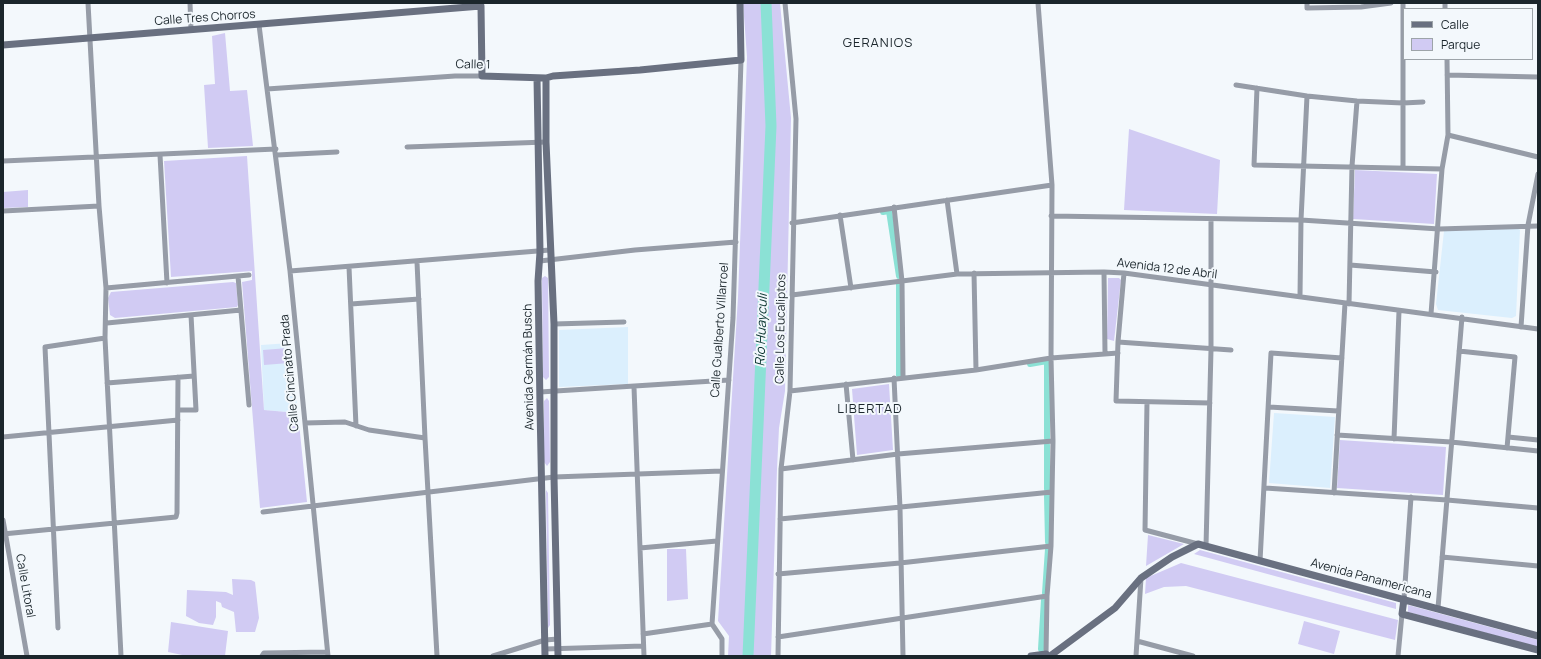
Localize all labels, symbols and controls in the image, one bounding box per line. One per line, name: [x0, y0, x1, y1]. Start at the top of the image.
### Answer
street label: Calle Tres Chorros: [154, 7, 256, 29]
legend: [1403, 8, 1533, 60]
text: Calle: [1441, 16, 1469, 33]
district label: GERANIOS: [843, 35, 913, 51]
text: Parque: [1441, 36, 1480, 53]
street label: Calle 1: [455, 57, 491, 73]
street label: Avenida 12 de Abril: [1116, 256, 1218, 282]
street label: Calle Gualberto Villarroel: [708, 262, 732, 398]
street label: Calle Los Eucaliptos: [773, 274, 789, 384]
water label: Río Huayculi: [753, 293, 771, 367]
street label: Avenida Germán Busch: [521, 304, 537, 430]
street label: Calle Cincinato Prada: [278, 314, 302, 432]
district label: LIBERTAD: [837, 401, 903, 417]
street label: Calle Litoral: [12, 553, 38, 619]
street label: Avenida Panamericana: [1309, 556, 1433, 602]

